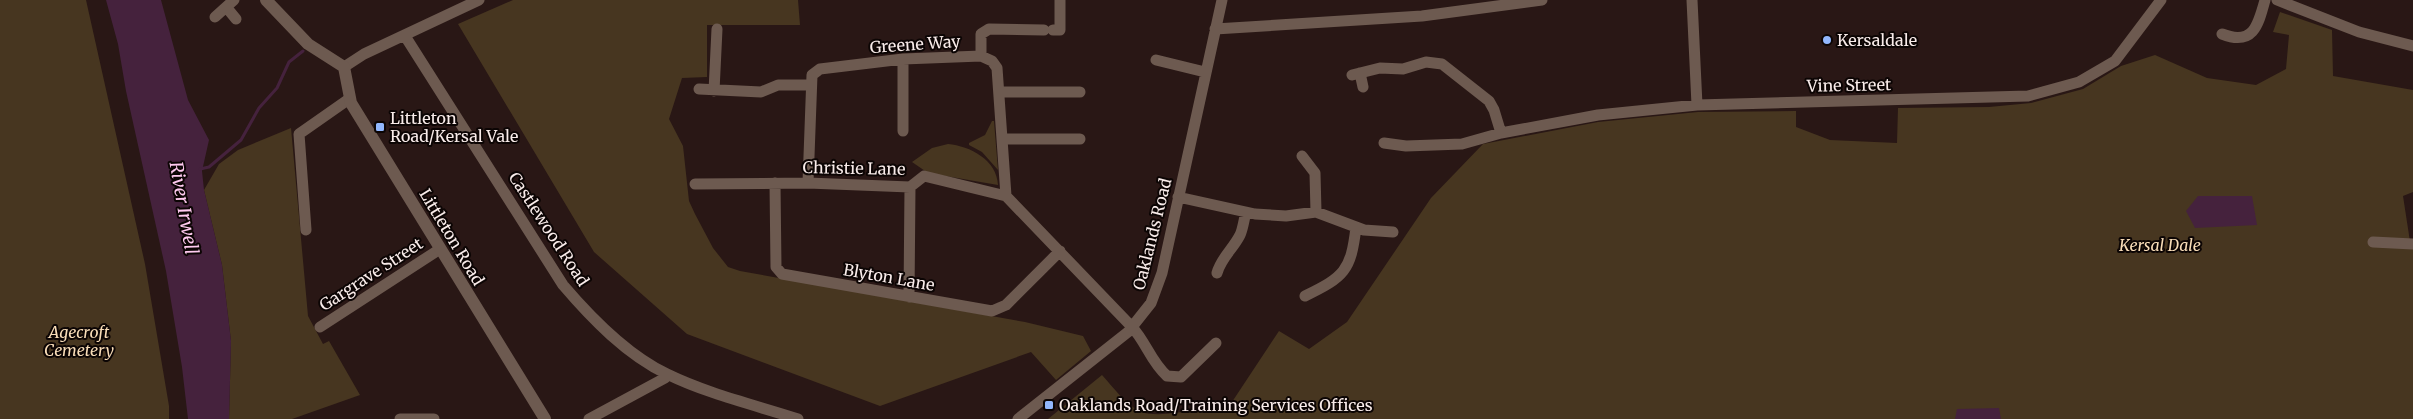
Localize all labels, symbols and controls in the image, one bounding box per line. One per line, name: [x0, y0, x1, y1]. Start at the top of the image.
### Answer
place label: Kersaldale: [1837, 30, 1917, 50]
street label: Greene Way: [869, 31, 962, 57]
marker: Kersaldale: [1821, 34, 1833, 46]
street label: Vine Street: [1806, 74, 1892, 96]
place label: Littleton Road/Kersal Vale: [390, 108, 518, 146]
marker: Littleton Road/Kersal Vale: [374, 121, 386, 133]
street label: Christie Lane: [802, 157, 906, 179]
water label: River Irwell: [164, 159, 204, 257]
street label: Castlewood Road: [505, 168, 594, 290]
street label: Oaklands Road: [1128, 176, 1176, 292]
street label: Littleton Road: [415, 185, 489, 289]
street label: Gargrave Street: [316, 233, 427, 315]
park label: Kersal Dale: [2118, 235, 2201, 255]
street label: Blyton Lane: [842, 259, 936, 295]
park label: Agecroft Cemetery: [44, 322, 114, 360]
place label: Oaklands Road/Training Services Offices: [1059, 395, 1373, 415]
marker: Oaklands Road/Training Services Offices: [1043, 399, 1055, 411]

